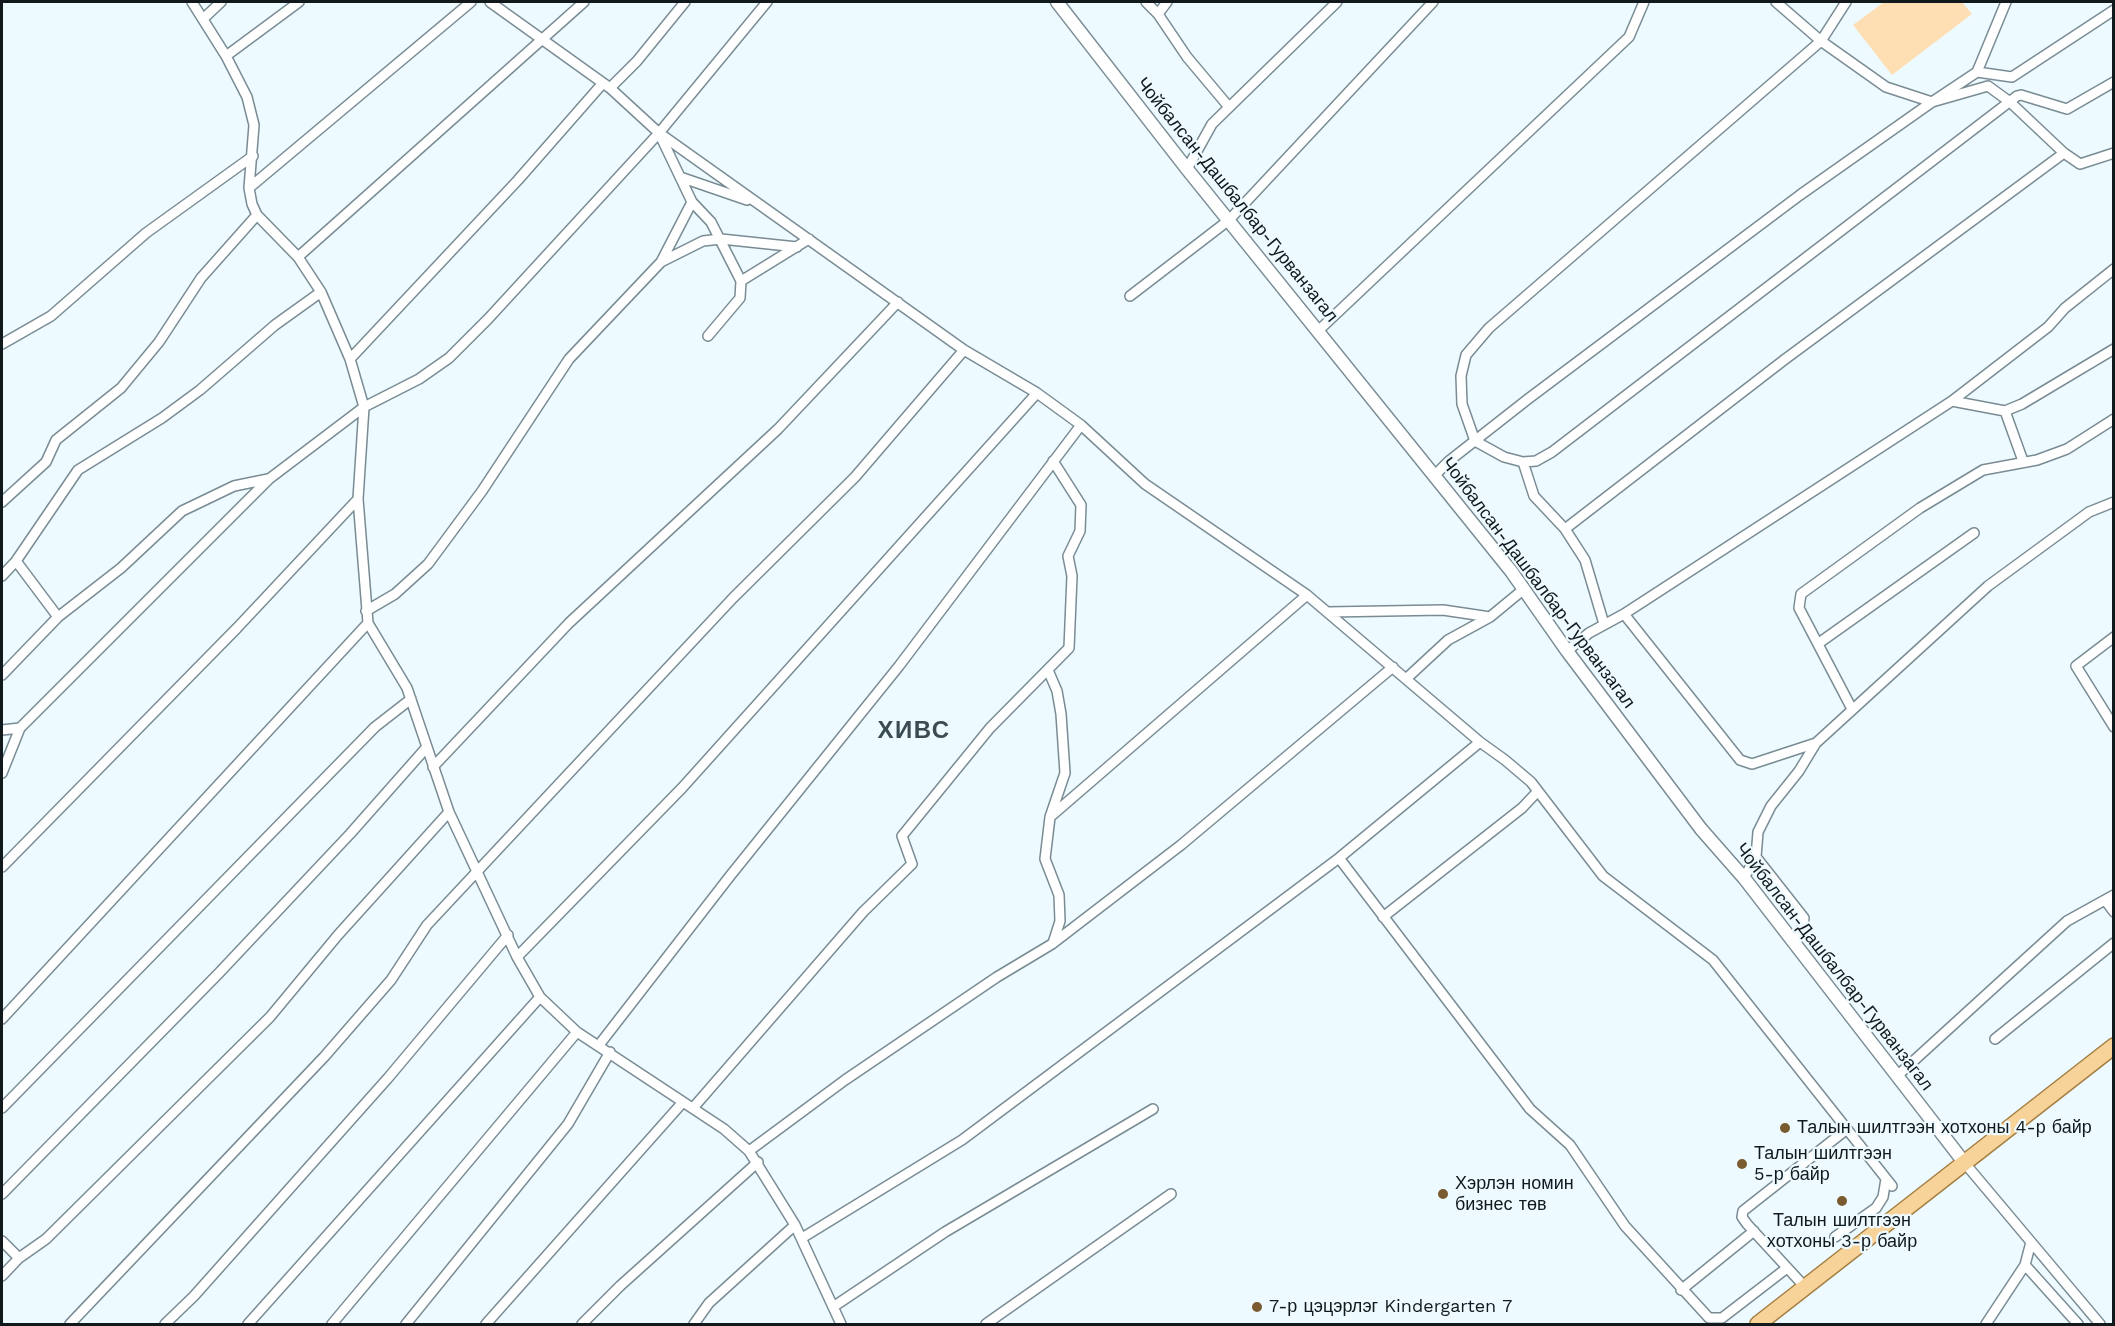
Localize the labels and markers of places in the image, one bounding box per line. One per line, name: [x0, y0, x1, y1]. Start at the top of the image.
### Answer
place label: Талын шилтгээн хотхоны 4-р байр: [1797, 1117, 2092, 1139]
marker: Талын шилтгээн хотхоны 4-р байр: [1778, 1121, 1792, 1135]
place label: Талын шилтгээн 5-р байр: [1754, 1143, 1892, 1186]
marker: Талын шилтгээн 5-р байр: [1735, 1157, 1749, 1171]
place label: Хэрлэн номин бизнес төв: [1455, 1173, 1574, 1216]
marker: Хэрлэн номин бизнес төв: [1436, 1187, 1450, 1201]
marker: Талын шилтгээн хотхоны 3-р байр: [1835, 1194, 1849, 1208]
place label: Талын шилтгээн хотхоны 3-р байр: [1767, 1210, 1917, 1252]
place label: 7-р цэцэрлэг Kindergarten 7: [1269, 1296, 1512, 1318]
marker: 7-р цэцэрлэг Kindergarten 7: [1250, 1300, 1264, 1314]

